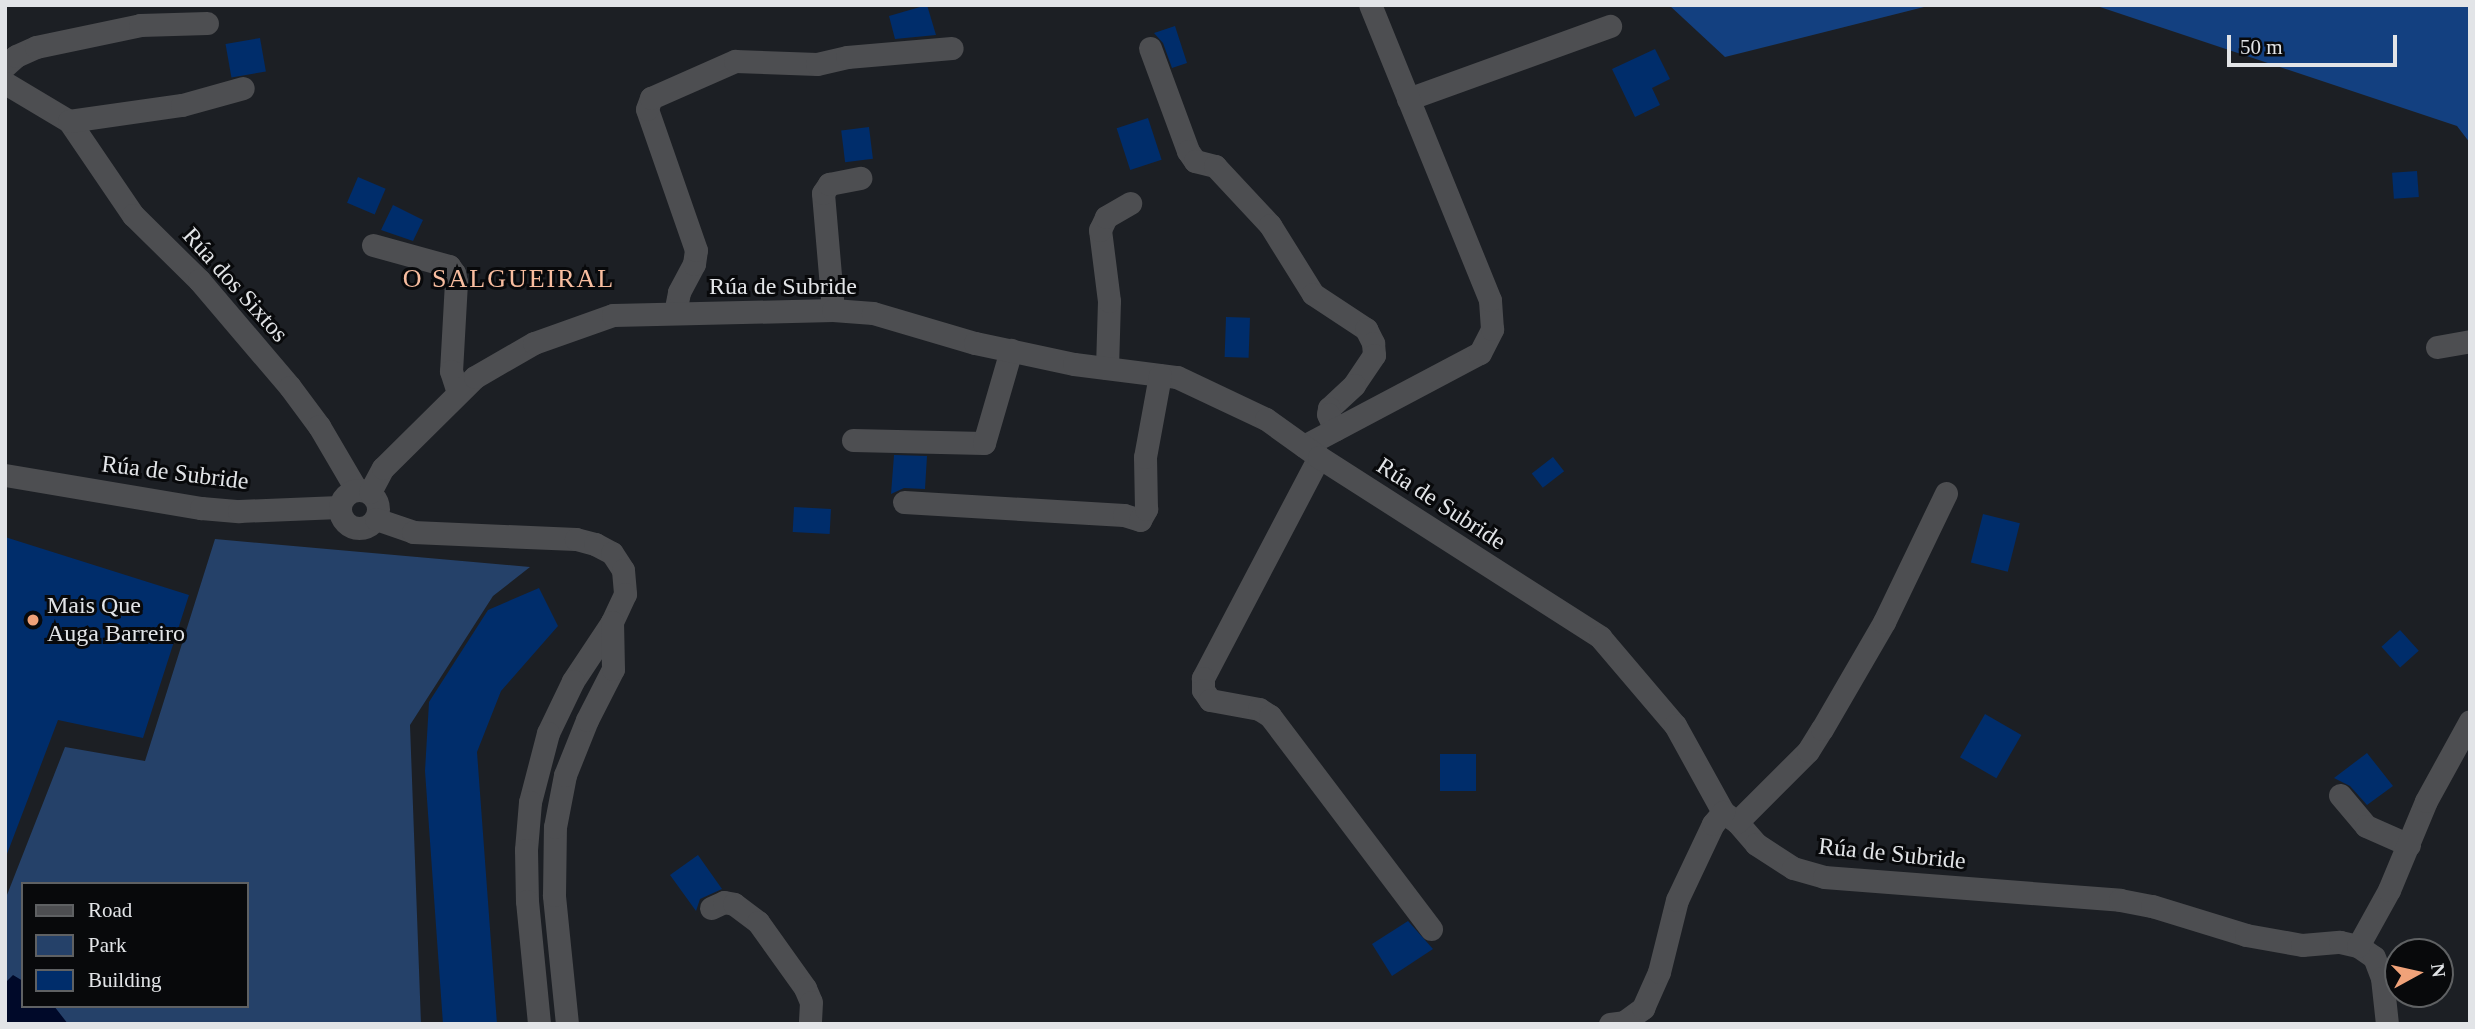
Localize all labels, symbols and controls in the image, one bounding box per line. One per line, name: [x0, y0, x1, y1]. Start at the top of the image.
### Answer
scale bar: [2230, 21, 2400, 65]
text: 50 m: [2240, 35, 2283, 59]
street label: Rúa dos Sixtos: [176, 222, 294, 348]
district label: O SALGUEIRAL: [404, 263, 614, 295]
street label: Rúa de Subride: [709, 273, 857, 301]
street label: Rúa de Subride: [100, 450, 250, 496]
street label: Rúa de Subride: [1371, 452, 1511, 556]
place label: Mais Que Auga Barreiro: [47, 592, 185, 648]
marker: Mais Que Auga Barreiro: [25, 612, 41, 628]
street label: Rúa de Subride: [1817, 832, 1967, 876]
legend: [21, 882, 248, 1008]
text: Road: [88, 898, 132, 922]
text: Park: [88, 933, 127, 957]
north arrow: [2384, 938, 2454, 1008]
text: N: [2427, 962, 2450, 979]
text: Building: [88, 968, 162, 992]

